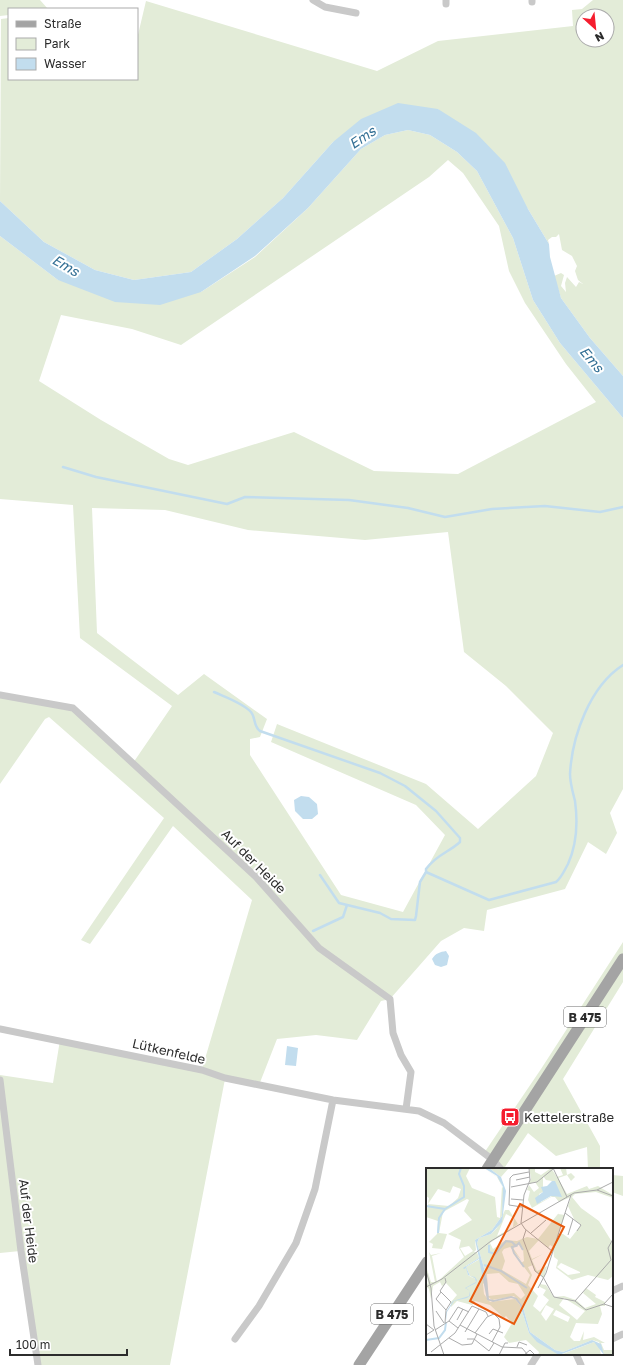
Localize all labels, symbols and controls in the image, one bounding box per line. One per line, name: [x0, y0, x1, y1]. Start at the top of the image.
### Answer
legend: [8, 8, 138, 80]
north arrow: [575, 8, 615, 48]
text: Straße: [44, 16, 82, 31]
text: N: [593, 30, 606, 45]
text: Park: [44, 36, 70, 51]
text: Wasser: [44, 56, 87, 71]
water label: Ems: [345, 122, 379, 152]
water label: Ems: [49, 251, 83, 280]
water label: Ems: [576, 343, 608, 376]
street label: Auf der Heide: [218, 825, 290, 897]
road number: B 475: [564, 1007, 606, 1027]
street label: Lütkenfelde: [131, 1035, 207, 1067]
bus stop icon: Kettelerstraße: [499, 1106, 521, 1128]
place label: Kettelerstraße: [524, 1109, 614, 1125]
inset map: [426, 1168, 613, 1355]
street label: Auf der Heide: [16, 1178, 42, 1264]
road number: B 475: [371, 1304, 413, 1324]
scale bar: [10, 1331, 127, 1357]
text: 100 m: [16, 1337, 50, 1352]

